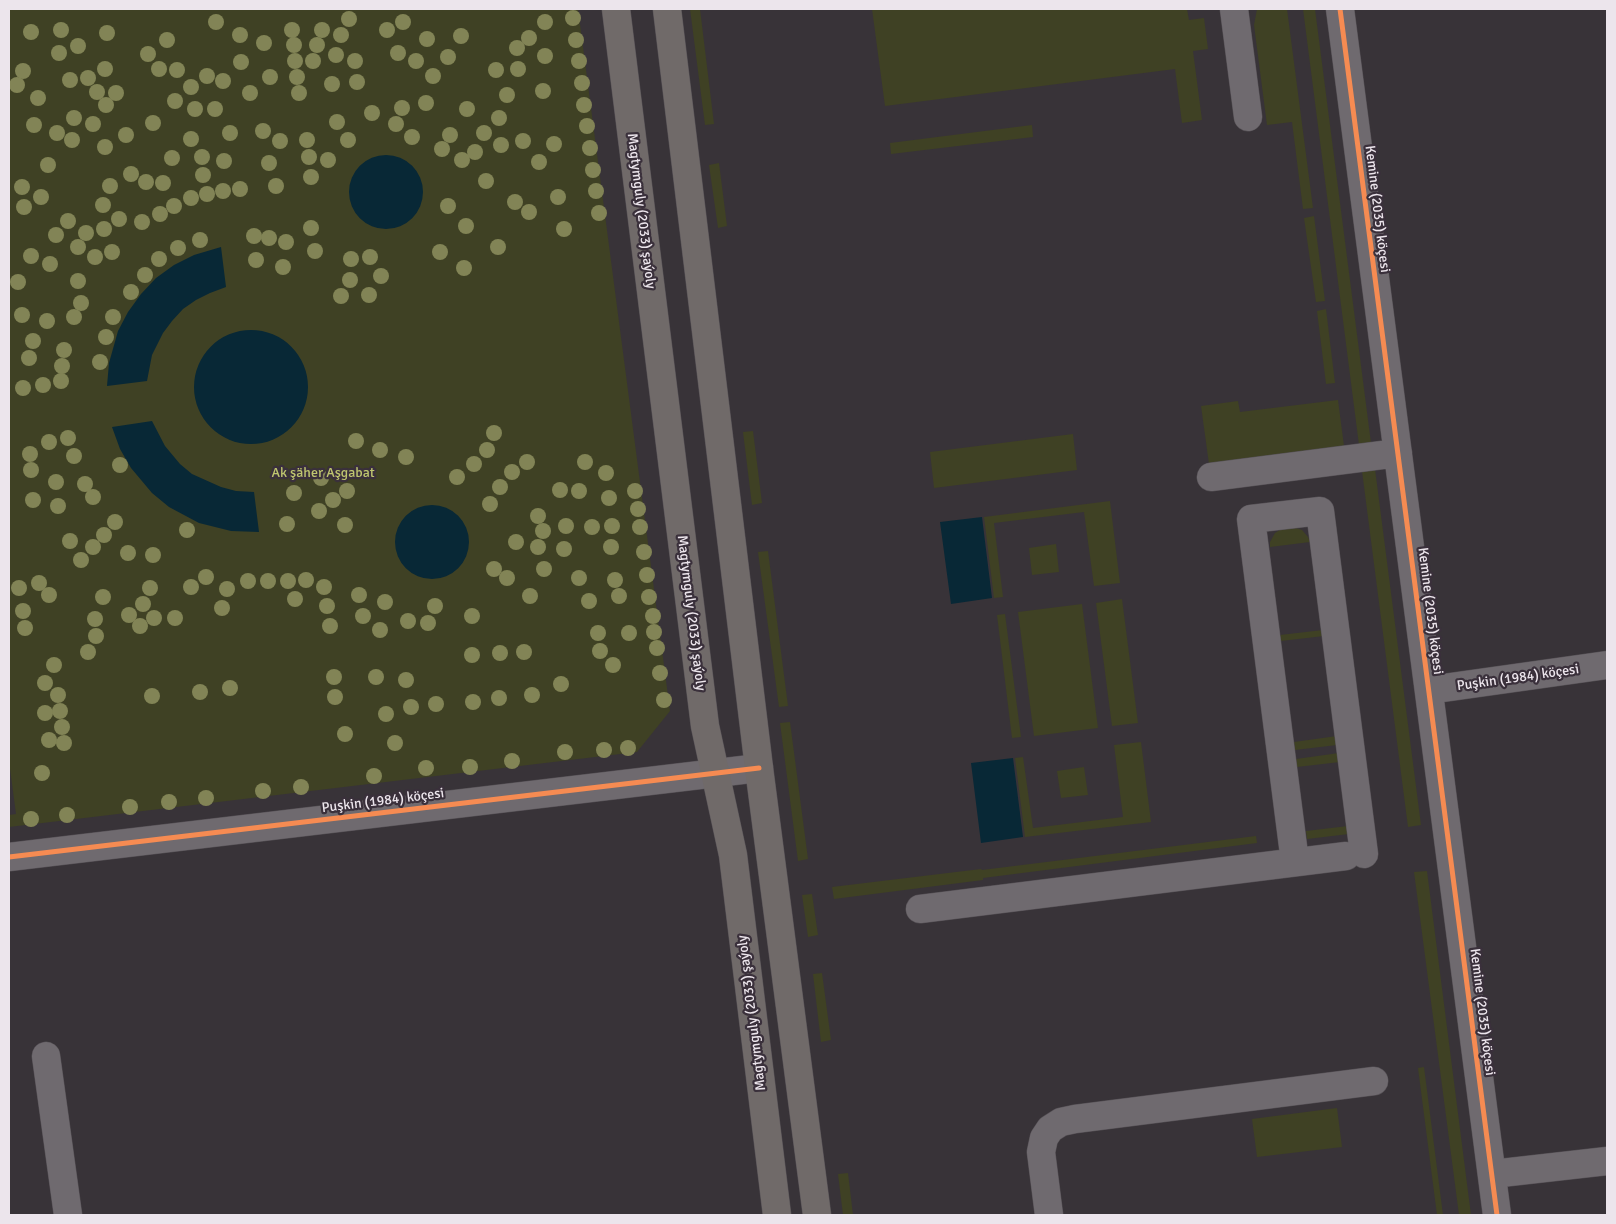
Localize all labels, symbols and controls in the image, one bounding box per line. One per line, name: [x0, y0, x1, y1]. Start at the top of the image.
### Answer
street label: Magtymguly (2033) şaýoly: [623, 132, 659, 290]
street label: Kemine (2035) köçesi: [1361, 145, 1393, 273]
park label: Ak şäher Aşgabat: [271, 465, 375, 481]
street label: Magtymguly (2033) şaýoly: [673, 534, 709, 692]
street label: Kemine (2035) köçesi: [1414, 547, 1446, 675]
street label: Puşkin (1984) köçesi: [1456, 661, 1580, 695]
street label: Puşkin (1984) köçesi: [321, 785, 445, 817]
street label: Magtymguly (2033) şaýoly: [734, 934, 770, 1092]
street label: Kemine (2035) köçesi: [1466, 948, 1498, 1076]

